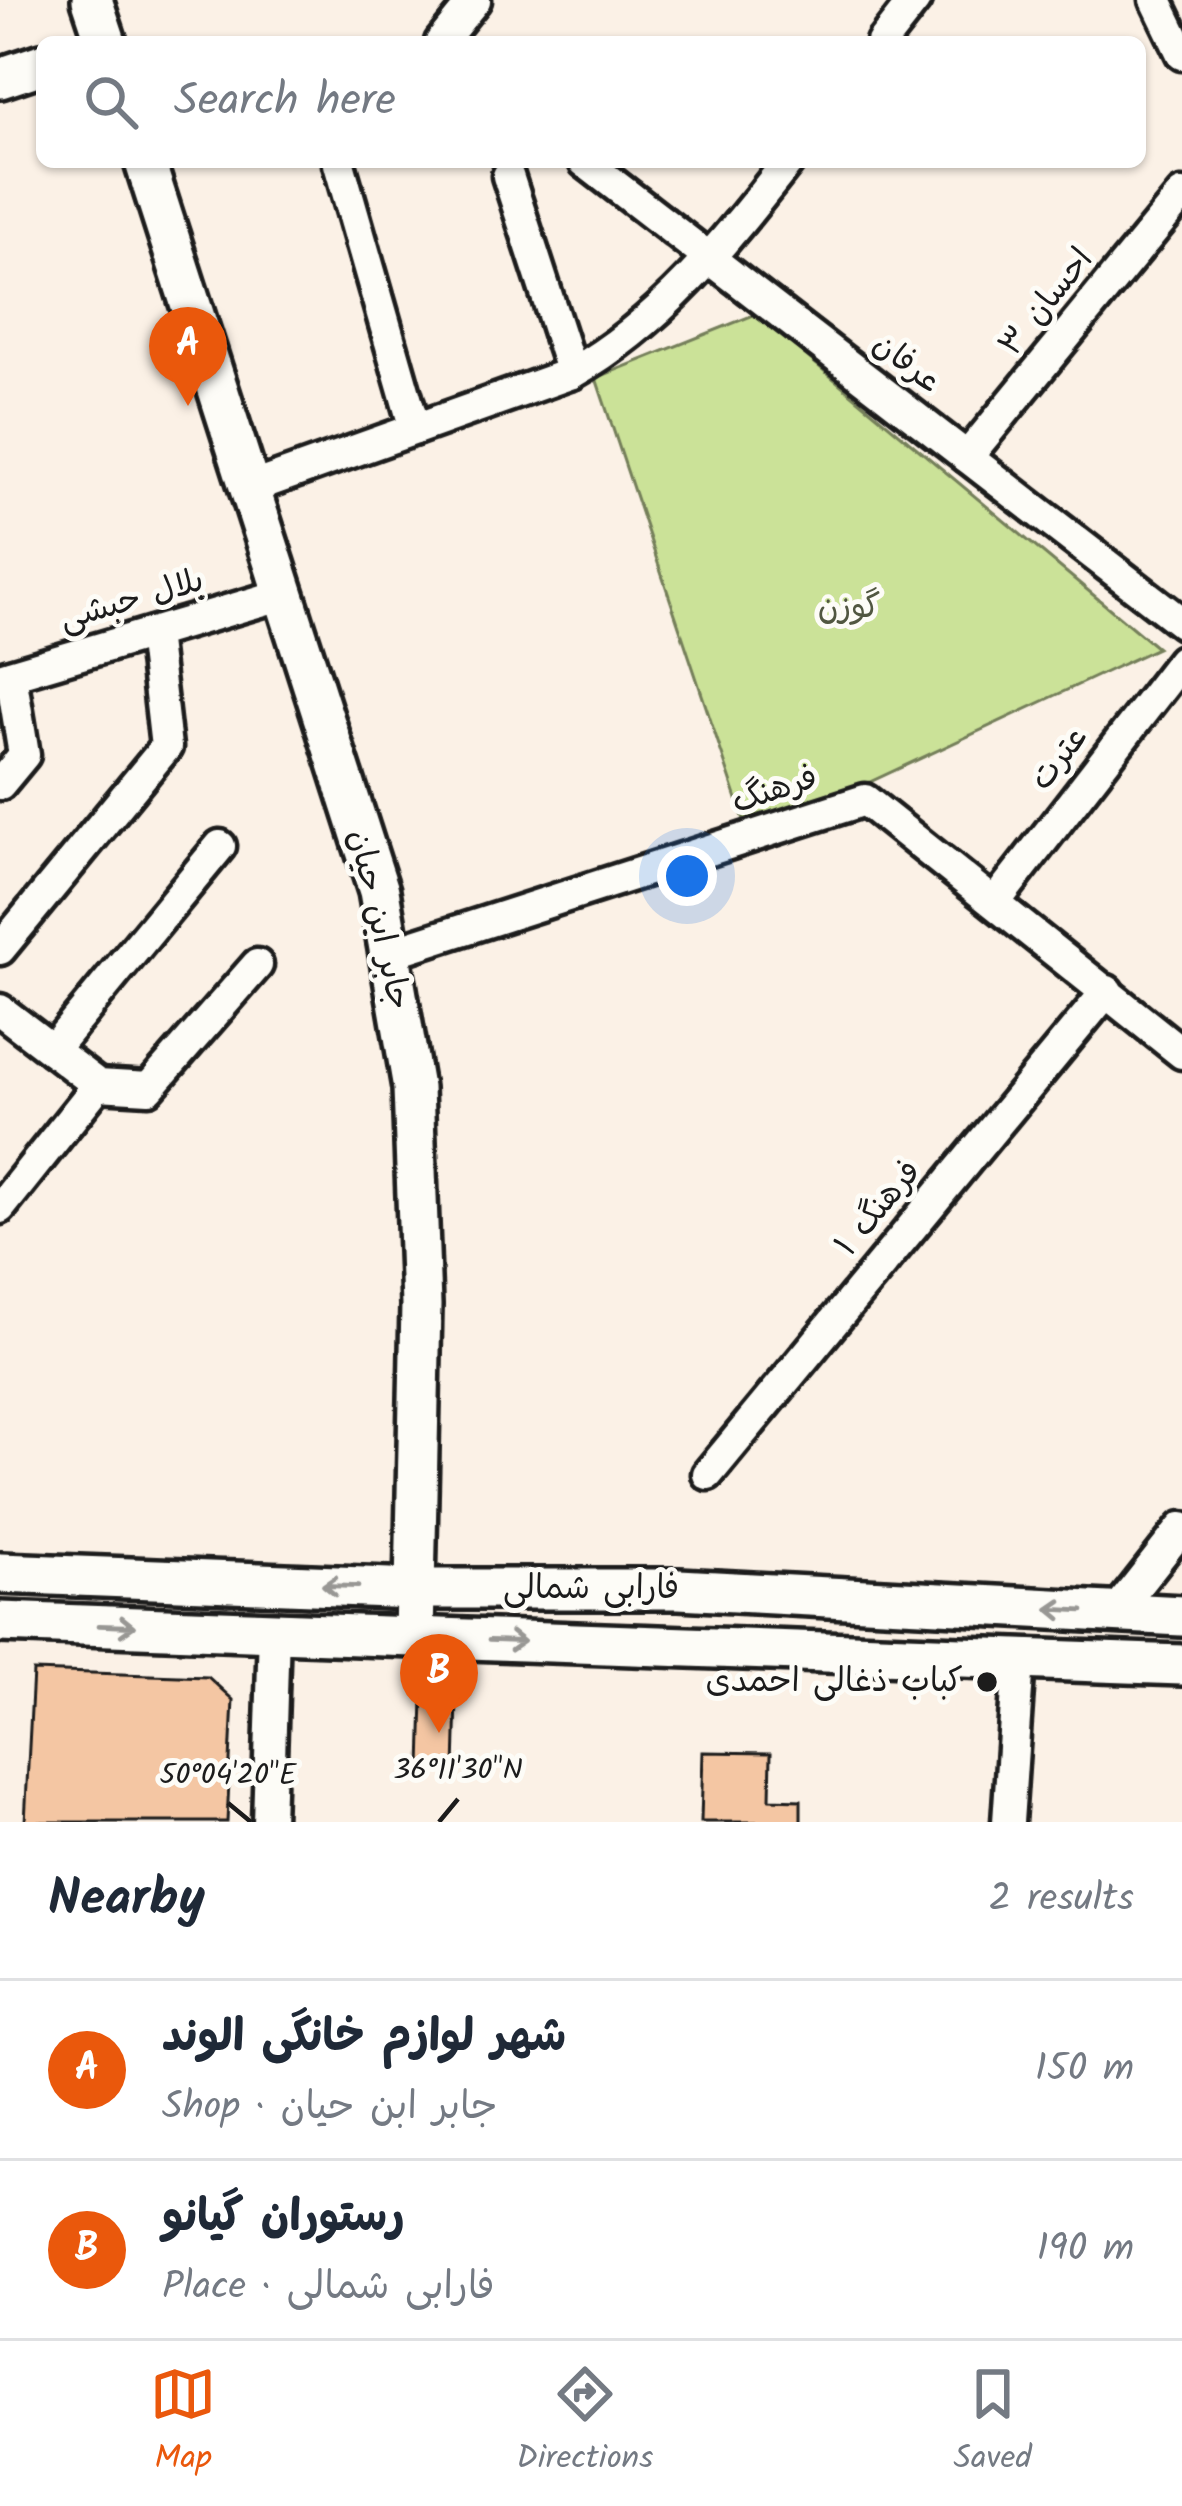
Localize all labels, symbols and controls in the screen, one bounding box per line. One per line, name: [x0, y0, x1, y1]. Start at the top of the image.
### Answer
search box: [36, 36, 1146, 168]
text: Search here: [174, 66, 396, 138]
icon: search: [78, 69, 144, 135]
street label: احسان ۳: [986, 237, 1108, 369]
pin: A: [149, 307, 227, 406]
street label: عرفان: [860, 320, 952, 408]
street label: بلال حبشی: [54, 555, 210, 647]
park label: گوزن: [818, 582, 880, 635]
street label: عترت: [1017, 715, 1103, 803]
street label: فرهنگ: [725, 752, 825, 830]
street label: جابر ابن حیان: [332, 825, 424, 1015]
your location: [657, 846, 717, 906]
street label: فرهنگ ۱: [822, 1149, 936, 1269]
street label: فارابی شمالی: [503, 1563, 679, 1616]
one-way arrow: [321, 1574, 360, 1597]
one-way arrow: [1046, 1598, 1085, 1621]
one-way arrow: [97, 1614, 136, 1637]
one-way arrow: [487, 1630, 526, 1653]
pin: B: [400, 1634, 478, 1733]
place label: کباب ذغالی احمدی: [705, 1656, 963, 1709]
marker: کباب ذغالی احمدی: [974, 1669, 1000, 1695]
text: 36°11'30"N: [393, 1747, 523, 1795]
text: 50°04'20"E: [159, 1752, 298, 1800]
text: Nearby: [48, 1860, 205, 1941]
text: 2 results: [989, 1869, 1134, 1931]
text: شهر لوازم خانگی الوند: [162, 2002, 566, 2074]
text: A: [75, 2039, 99, 2101]
text: 150 m: [1035, 2039, 1134, 2101]
text: Shop · جابر ابن حیان: [162, 2077, 498, 2139]
text: رستوران گیانو: [162, 2182, 405, 2254]
text: B: [75, 2219, 99, 2281]
text: 190 m: [1037, 2219, 1134, 2281]
text: Place · فارابی شمالی: [162, 2257, 495, 2319]
tab: Map: [150, 2361, 216, 2486]
tab: Directions: [516, 2361, 653, 2486]
tab: Saved: [954, 2361, 1032, 2486]

